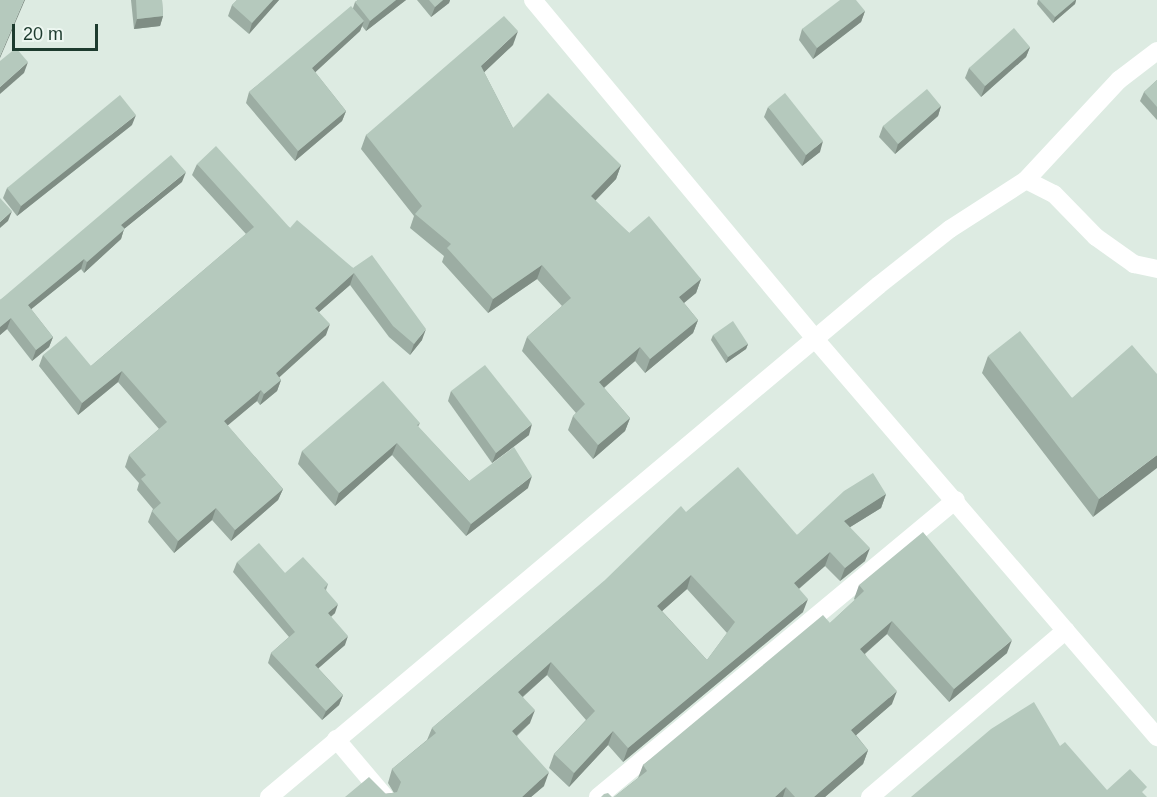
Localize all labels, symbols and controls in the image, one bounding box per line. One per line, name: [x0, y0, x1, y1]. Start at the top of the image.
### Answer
scale bar: [15, 12, 100, 50]
text: 20 m: [23, 24, 63, 44]

